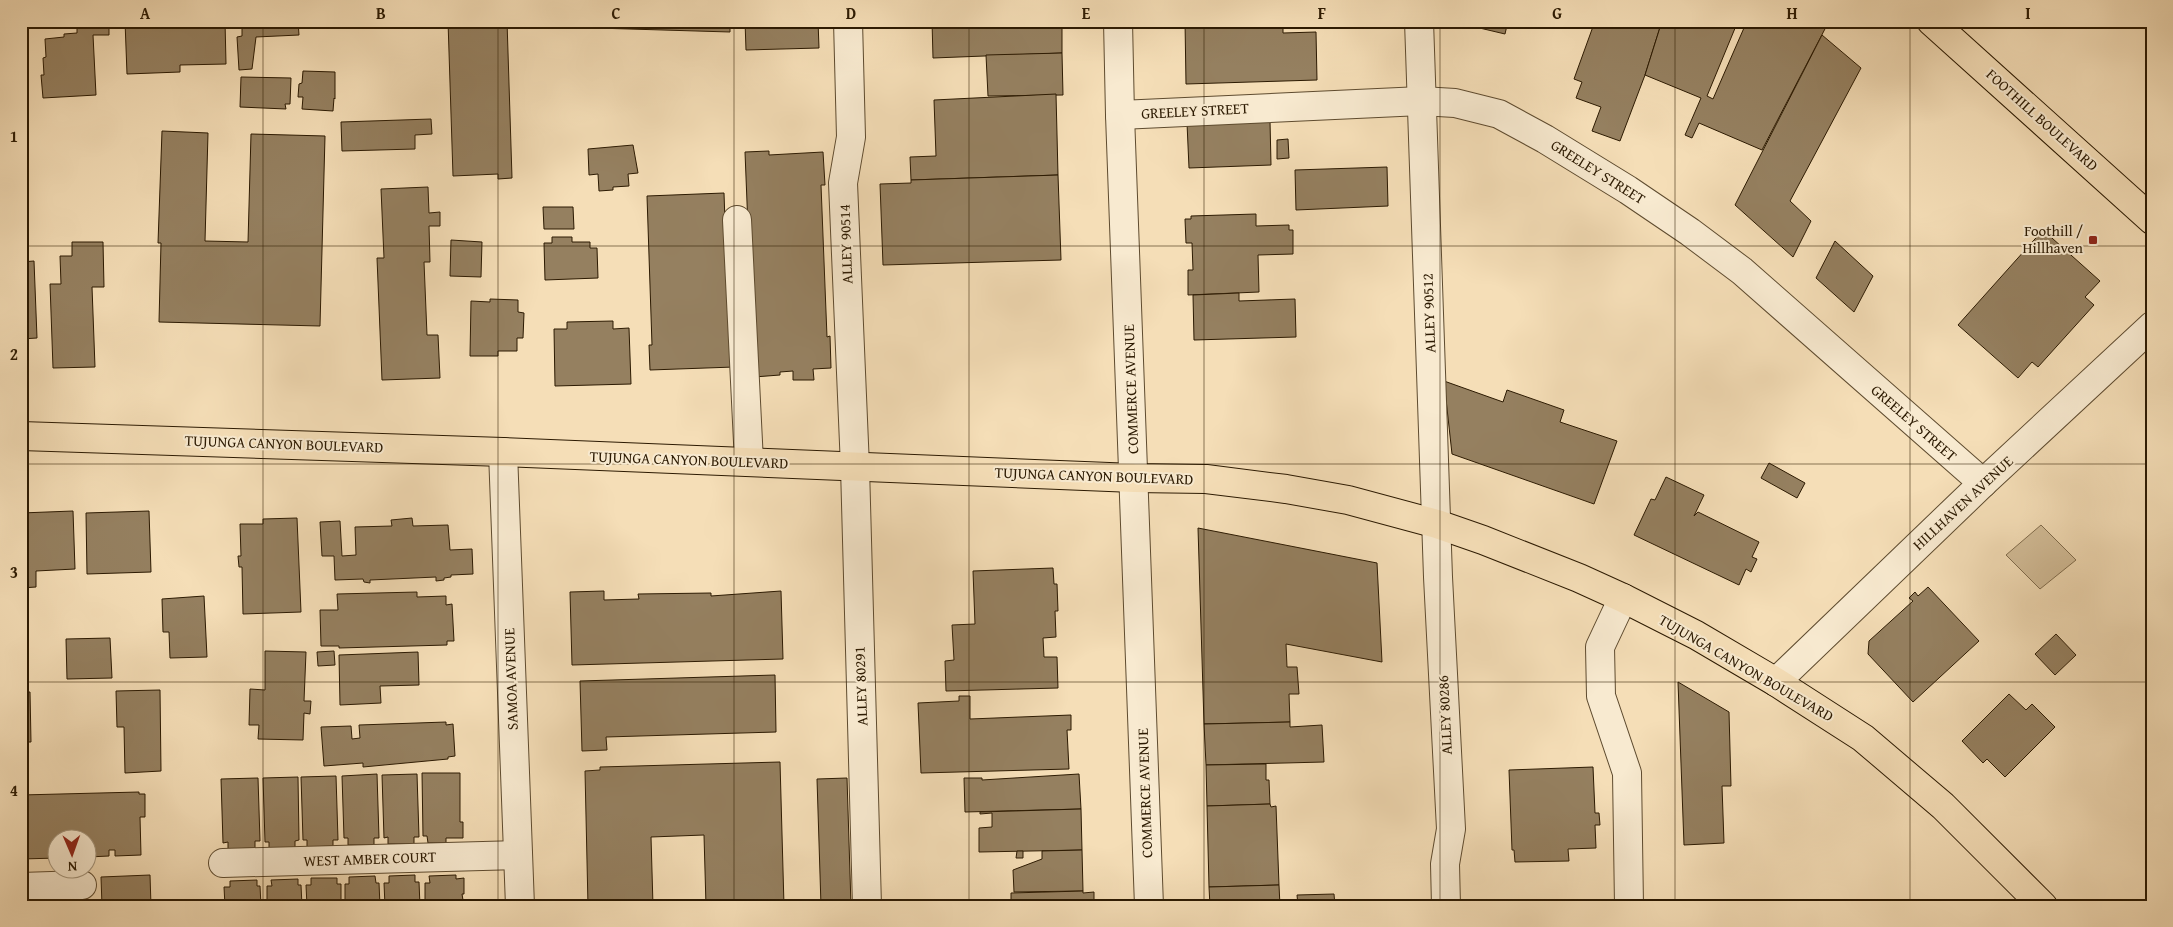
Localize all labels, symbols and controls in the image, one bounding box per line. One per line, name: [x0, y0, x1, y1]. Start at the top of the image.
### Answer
text: A: [140, 1, 151, 25]
text: B: [376, 1, 386, 25]
text: C: [611, 1, 621, 25]
text: D: [846, 1, 856, 25]
text: E: [1082, 1, 1091, 25]
text: F: [1318, 1, 1326, 25]
text: G: [1552, 1, 1562, 25]
text: H: [1786, 1, 1798, 25]
text: I: [2025, 1, 2031, 25]
street label: FOOTHILL BOULEVARD: [1982, 64, 2103, 176]
street label: GREELEY STREET: [1141, 97, 1250, 124]
text: 1: [10, 124, 18, 148]
street label: GREELEY STREET: [1547, 134, 1650, 209]
street label: ALLEY 90514: [834, 204, 857, 284]
place label: Foothill / Hillhaven: [2023, 220, 2084, 258]
marker: Foothill / Hillhaven: [2087, 234, 2099, 246]
street label: ALLEY 90512: [1417, 273, 1440, 353]
street label: COMMERCE AVENUE: [1118, 323, 1143, 454]
text: 2: [10, 342, 18, 366]
street label: GREELEY STREET: [1867, 379, 1962, 466]
street label: TUJUNGA CANYON BOULEVARD: [184, 430, 384, 457]
street label: TUJUNGA CANYON BOULEVARD: [589, 446, 789, 473]
street label: HILLHAVEN AVENUE: [1908, 450, 2018, 555]
street label: TUJUNGA CANYON BOULEVARD: [994, 462, 1194, 489]
text: 3: [10, 560, 18, 584]
street label: TUJUNGA CANYON BOULEVARD: [1655, 609, 1838, 726]
street label: SAMOA AVENUE: [498, 627, 523, 731]
street label: ALLEY 80291: [849, 646, 872, 726]
street label: ALLEY 80286: [1432, 675, 1457, 755]
street label: COMMERCE AVENUE: [1132, 727, 1157, 858]
text: 4: [10, 778, 18, 802]
north arrow: [48, 830, 98, 880]
street label: WEST AMBER COURT: [303, 846, 437, 871]
text: N: [67, 857, 77, 877]

